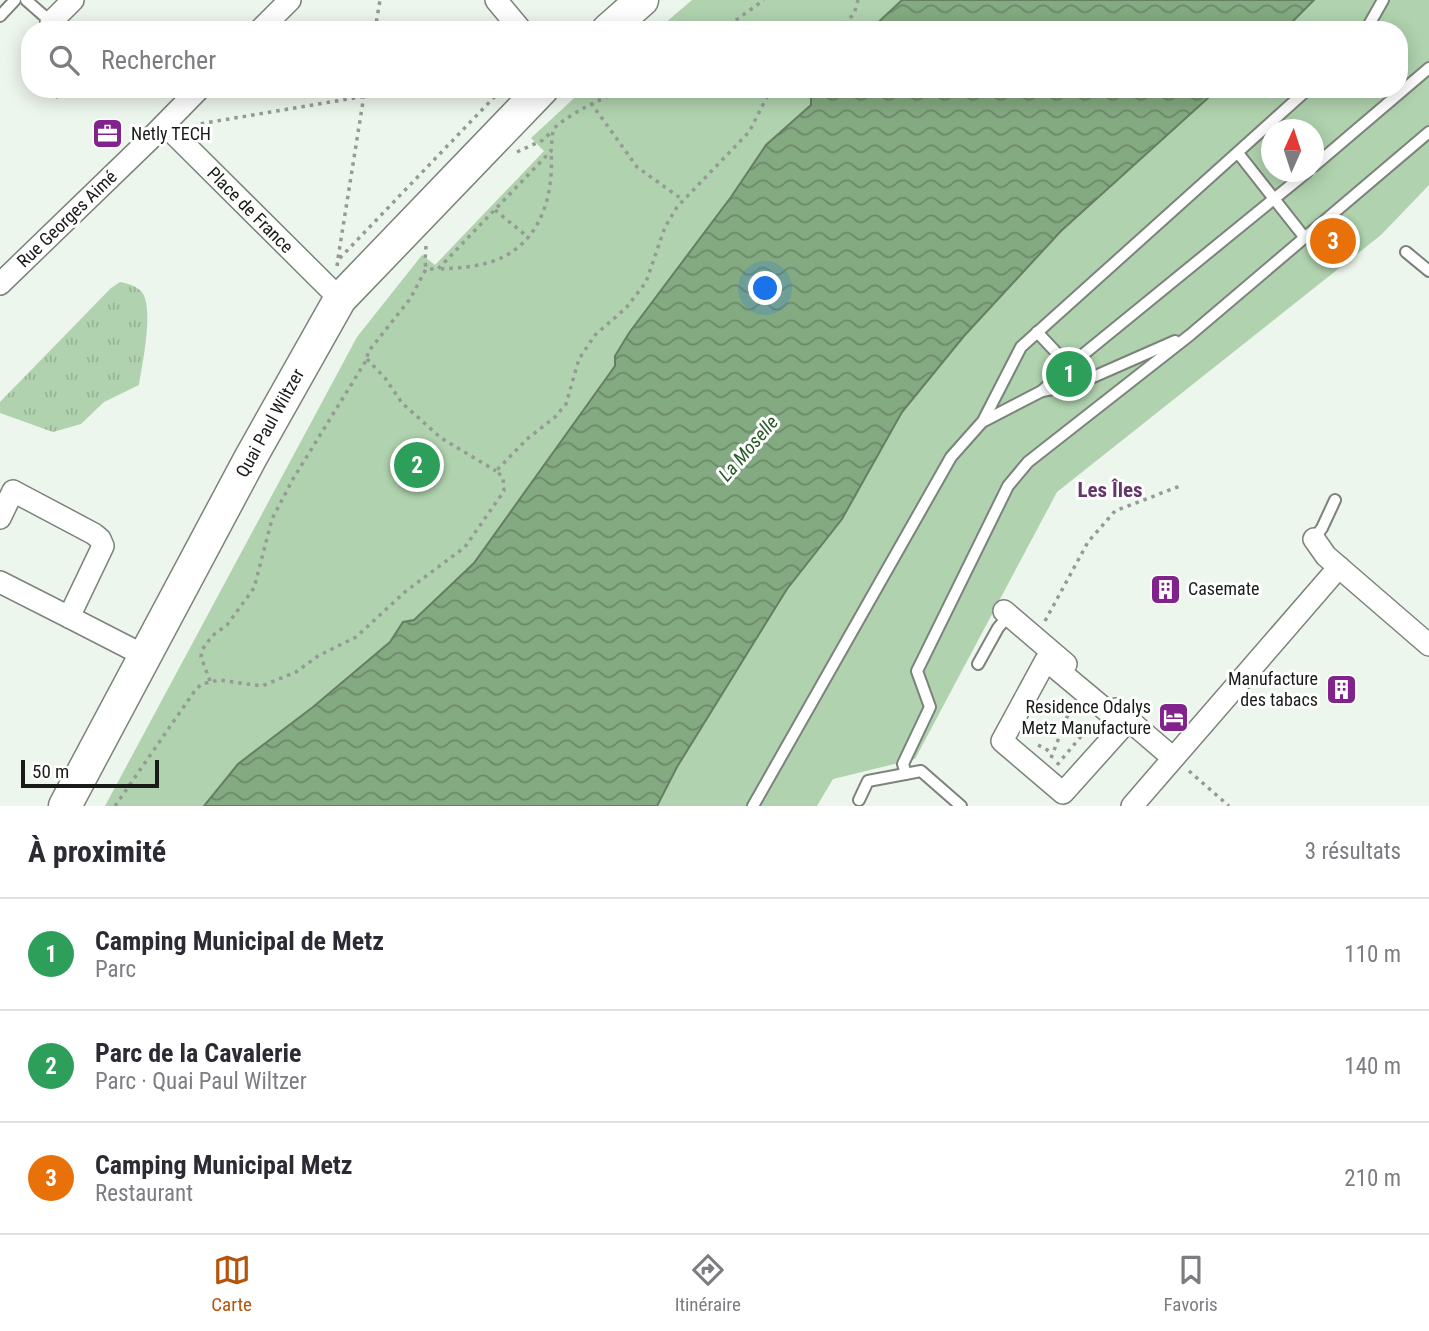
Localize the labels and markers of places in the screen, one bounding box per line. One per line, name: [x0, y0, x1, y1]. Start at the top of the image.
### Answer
office icon: Netly TECH: [91, 117, 125, 151]
place label: Netly TECH: [131, 123, 211, 144]
pin: 3: [1310, 215, 1356, 267]
pin: 1: [1046, 348, 1092, 400]
pin: 2: [394, 439, 440, 491]
building icon: Casemate: [1148, 572, 1182, 606]
place label: Casemate: [1188, 578, 1259, 599]
place label: Manufacture des tabacs: [1228, 668, 1318, 710]
building icon: Manufacture des tabacs: [1324, 672, 1358, 706]
place label: Residence Odalys Metz Manufacture: [1022, 696, 1151, 738]
hotel icon: Residence Odalys Metz Manufacture: [1157, 700, 1191, 734]

